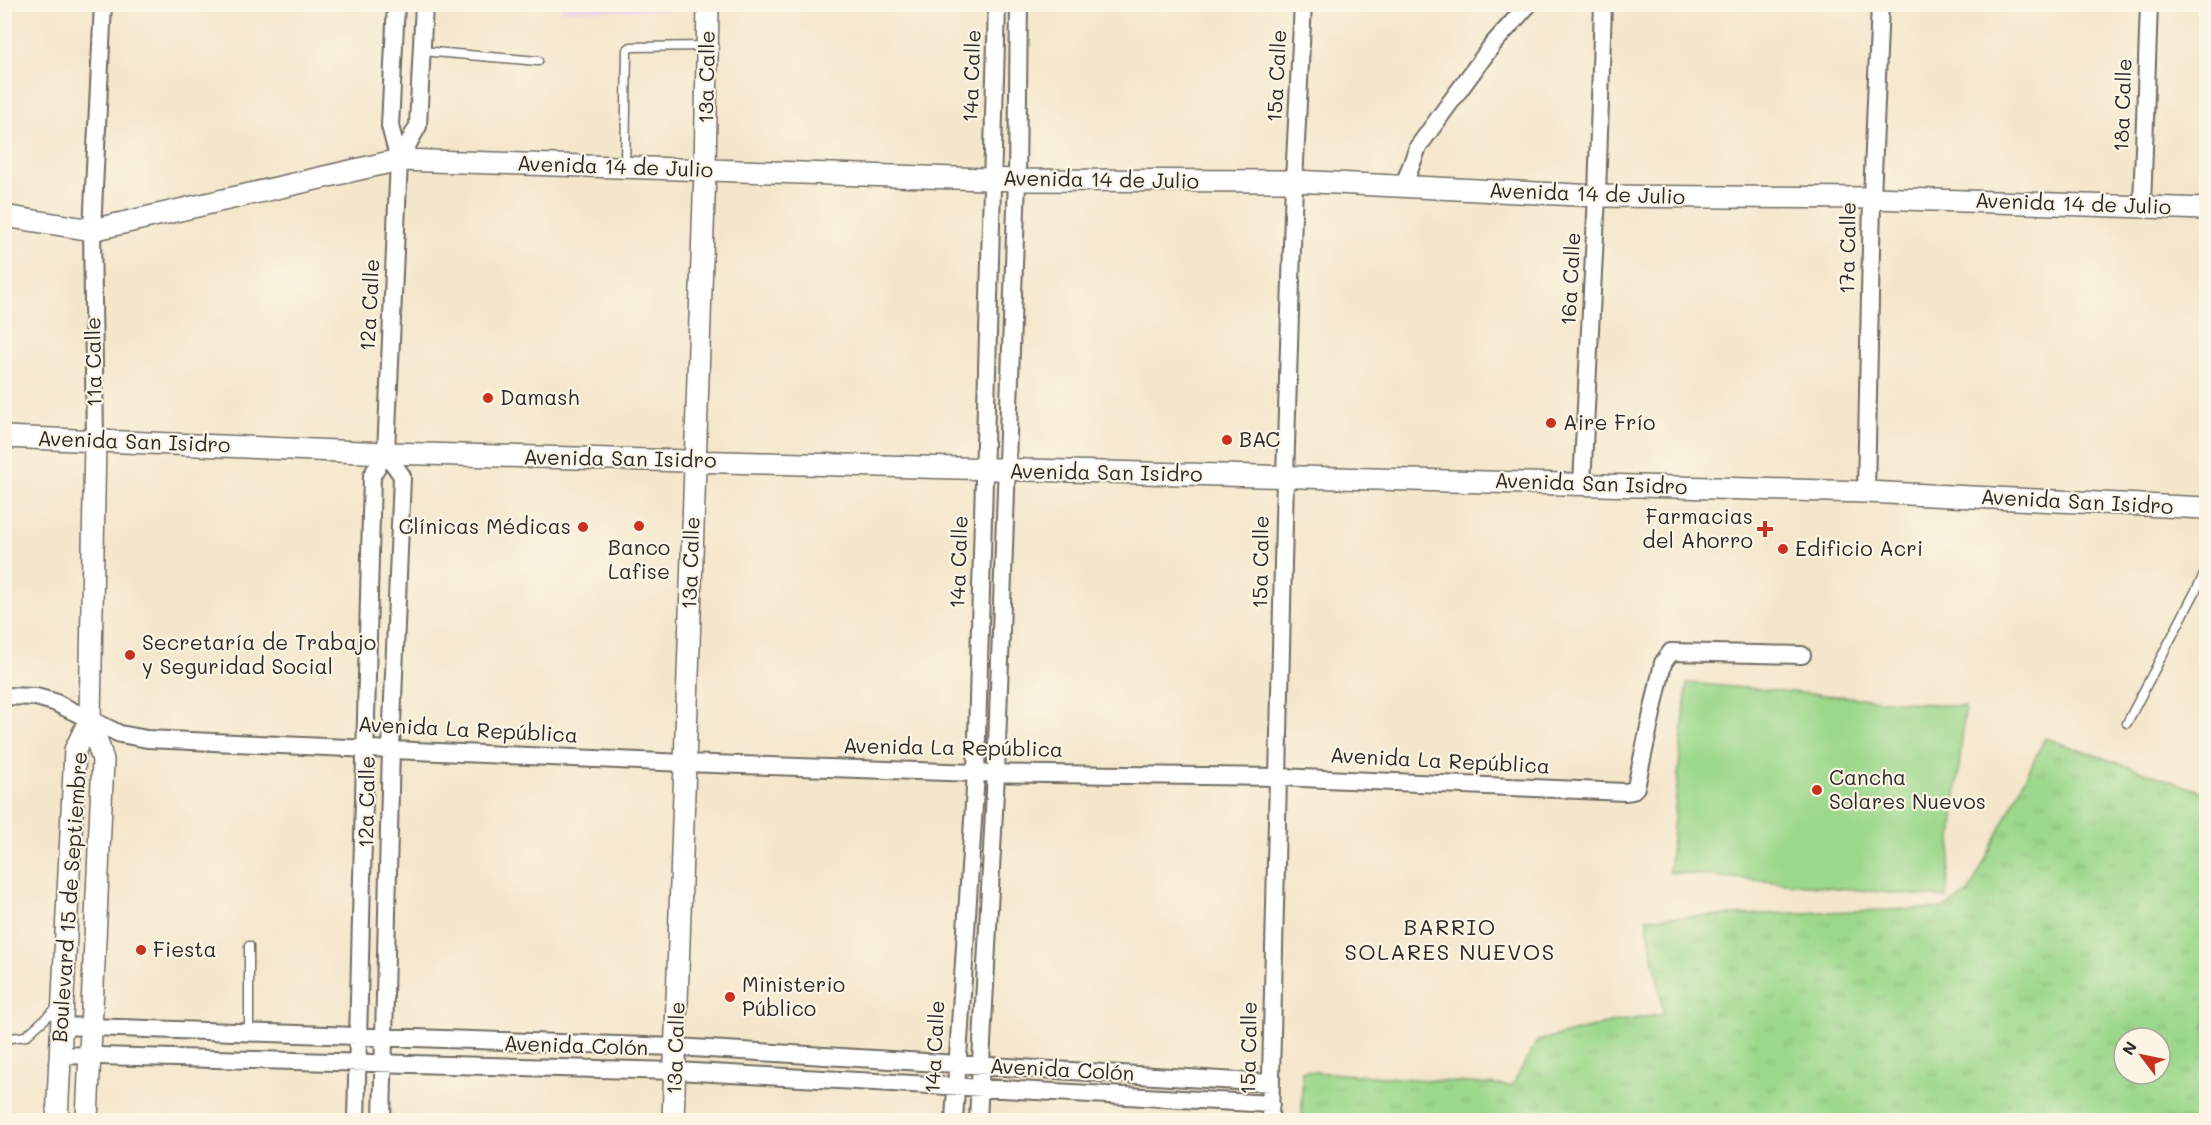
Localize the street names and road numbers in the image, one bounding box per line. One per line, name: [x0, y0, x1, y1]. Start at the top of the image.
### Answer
street label: 14a Calle: [955, 29, 986, 123]
street label: 15a Calle: [1260, 29, 1291, 123]
street label: 13a Calle: [691, 30, 720, 124]
street label: 18a Calle: [2106, 58, 2137, 152]
street label: Avenida 14 de Julio: [516, 149, 714, 182]
street label: Avenida 14 de Julio: [1003, 163, 1199, 194]
street label: Avenida 14 de Julio: [1488, 176, 1686, 209]
street label: Avenida 14 de Julio: [1974, 186, 2172, 219]
street label: 17a Calle: [1832, 202, 1861, 294]
street label: 16a Calle: [1554, 232, 1585, 326]
street label: 12a Calle: [353, 258, 384, 352]
street label: 11a Calle: [78, 317, 107, 407]
street label: Avenida San Isidro: [37, 424, 231, 457]
street label: Avenida San Isidro: [523, 442, 717, 473]
street label: Avenida San Isidro: [1009, 456, 1203, 487]
street label: Avenida San Isidro: [1494, 466, 1688, 499]
street label: Avenida San Isidro: [1980, 482, 2174, 519]
street label: 14a Calle: [942, 515, 973, 609]
street label: 15a Calle: [1245, 515, 1274, 609]
street label: 13a Calle: [674, 516, 705, 610]
street label: Avenida La República: [358, 709, 579, 748]
street label: Avenida La República: [843, 731, 1063, 762]
street label: Avenida La República: [1330, 740, 1551, 779]
street label: Boulevard 15 de Septiembre: [45, 751, 92, 1043]
street label: 12a Calle: [351, 755, 380, 848]
street label: 14a Calle: [918, 1000, 949, 1094]
street label: 13a Calle: [659, 1001, 690, 1095]
street label: 15a Calle: [1233, 1001, 1262, 1095]
street label: Avenida Colón: [503, 1028, 649, 1061]
street label: Avenida Colón: [989, 1051, 1135, 1086]

